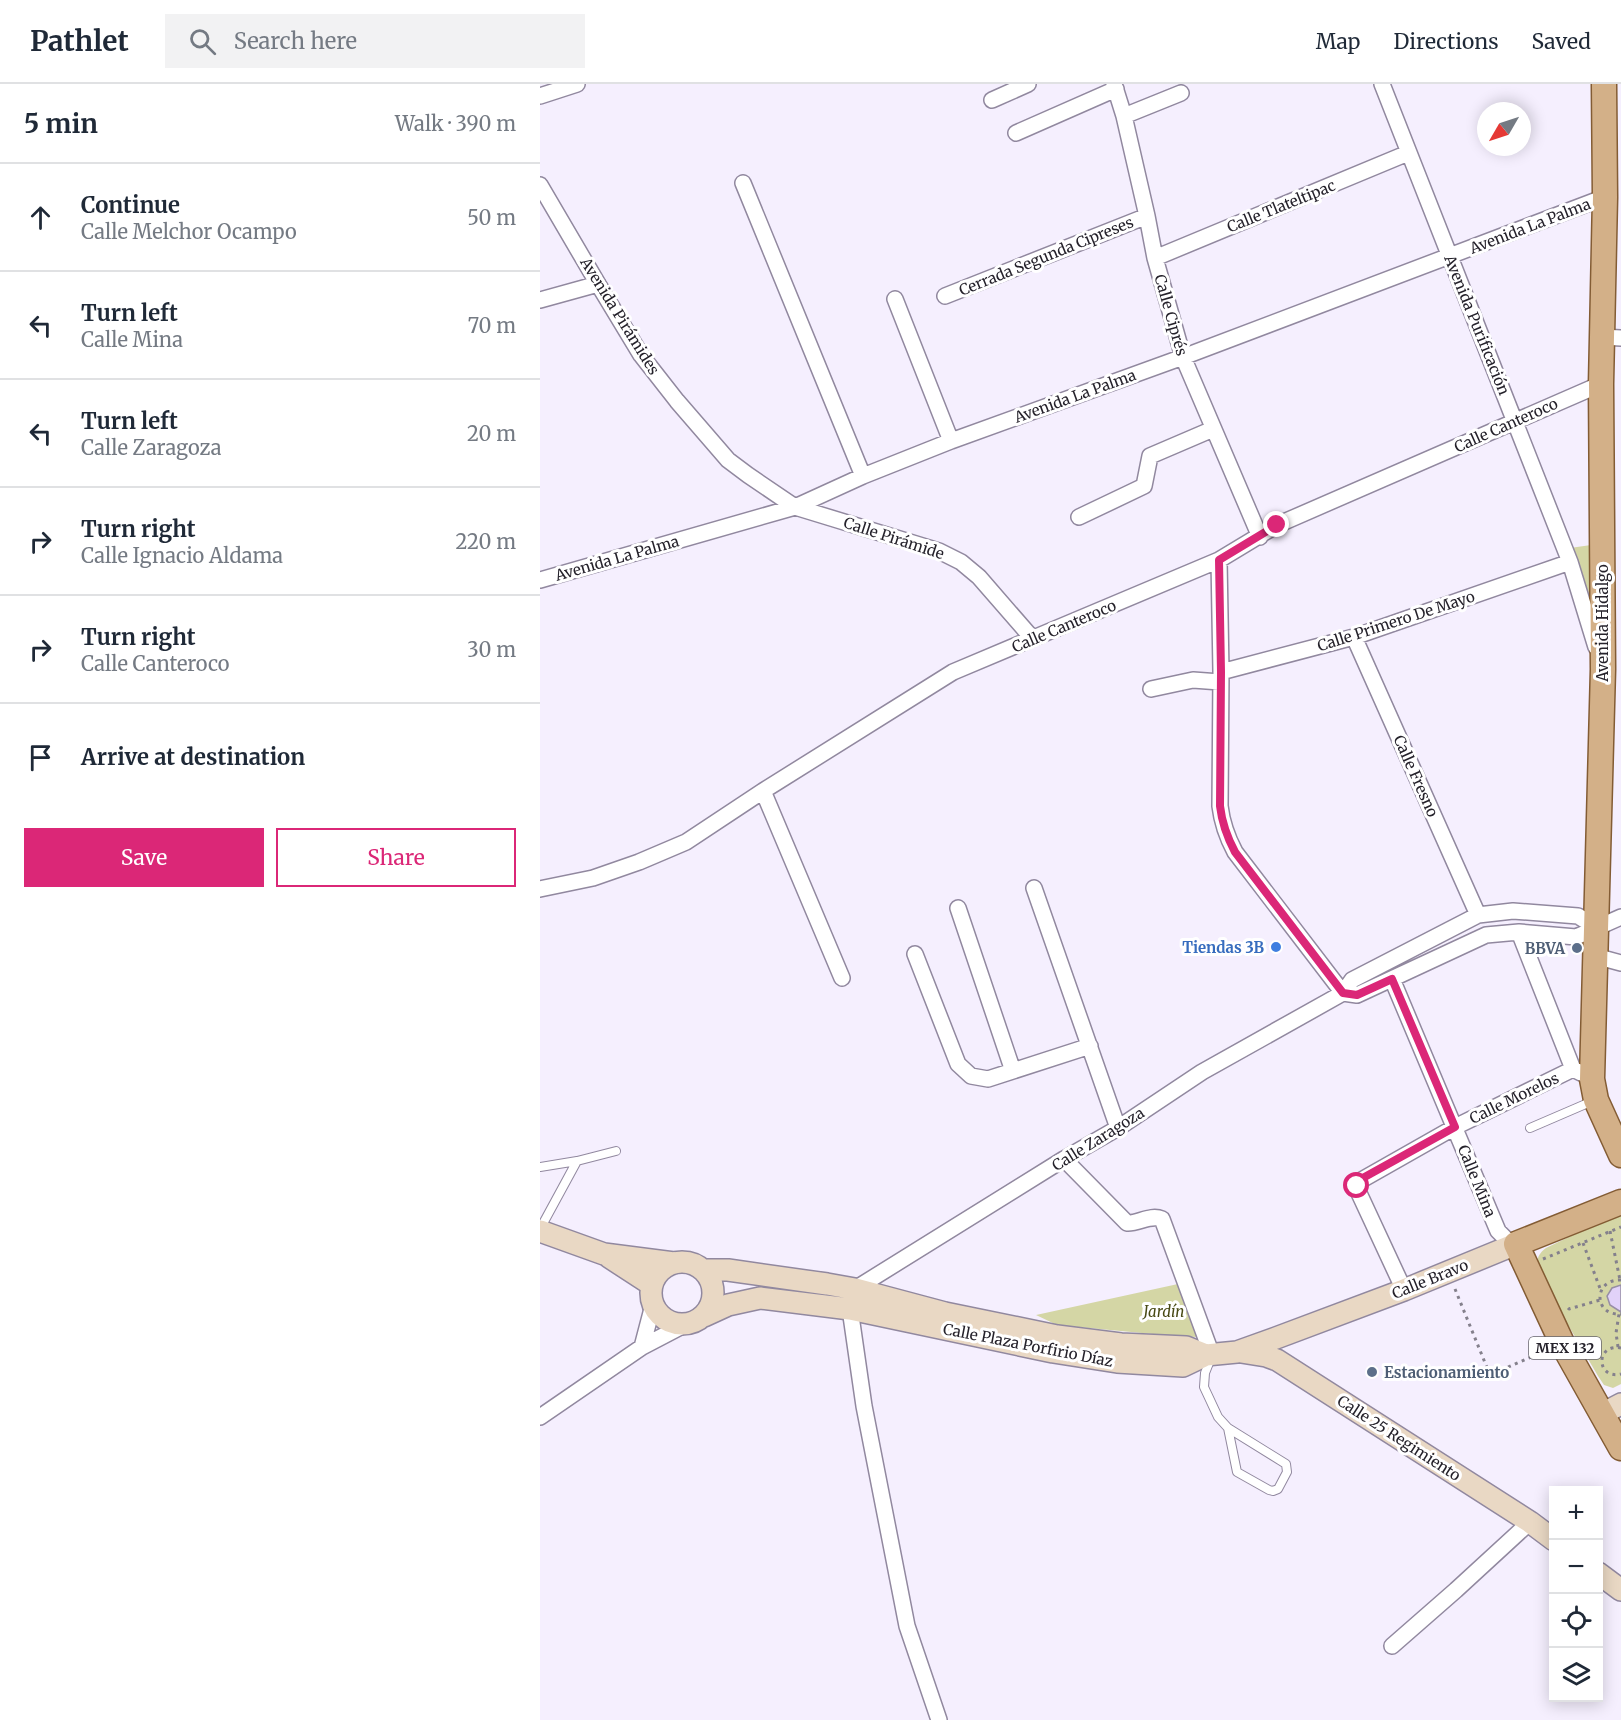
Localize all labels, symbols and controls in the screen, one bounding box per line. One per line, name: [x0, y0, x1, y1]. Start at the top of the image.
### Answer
search box: [165, 14, 585, 68]
text: Pathlet: [30, 23, 129, 59]
icon: search: [186, 25, 219, 58]
text: Search here: [234, 27, 357, 55]
text: Map: [1316, 28, 1360, 55]
text: Directions: [1393, 28, 1498, 55]
text: Saved: [1531, 28, 1591, 55]
north arrow: [1477, 102, 1531, 156]
text: 5 min: [24, 107, 98, 140]
text: Walk · 390 m: [395, 111, 516, 136]
street label: Calle Tlateltipac: [1224, 175, 1338, 236]
text: Continue: [81, 191, 180, 219]
street label: Avenida La Palma: [1466, 194, 1593, 258]
icon: ahead: [24, 201, 57, 234]
text: 50 m: [467, 205, 516, 230]
street label: Cerrada Segunda Cipreses: [956, 212, 1136, 300]
text: Calle Melchor Ocampo: [81, 219, 297, 244]
street label: Avenida Purificación: [1440, 251, 1514, 398]
street label: Avenida Pirámides: [576, 253, 664, 378]
street label: Calle Ciprés: [1150, 272, 1192, 358]
text: Turn left: [81, 299, 178, 327]
icon: left: [24, 309, 57, 342]
text: 70 m: [468, 313, 516, 338]
text: Calle Mina: [81, 327, 183, 352]
street label: Avenida La Palma: [1011, 365, 1138, 427]
street label: Calle Canteroco: [1451, 394, 1561, 456]
text: Turn left: [81, 407, 178, 435]
icon: left: [24, 417, 57, 450]
text: 20 m: [467, 421, 516, 446]
text: Calle Zaragoza: [81, 435, 221, 460]
route end: [1263, 511, 1289, 537]
street label: Calle Pirámide: [841, 513, 947, 563]
text: Turn right: [81, 515, 195, 543]
icon: right: [24, 525, 57, 558]
text: 220 m: [456, 529, 516, 554]
street label: Avenida La Palma: [552, 531, 681, 585]
text: Calle Ignacio Aldama: [81, 543, 283, 568]
street label: Avenida Hidalgo: [1593, 564, 1612, 683]
street label: Calle Primero De Mayo: [1315, 587, 1477, 655]
street label: Calle Canteroco: [1009, 595, 1119, 657]
text: Turn right: [81, 623, 195, 651]
icon: right: [24, 633, 57, 666]
text: 30 m: [467, 637, 516, 662]
text: Calle Canteroco: [81, 651, 230, 676]
street label: Calle Fresno: [1389, 732, 1443, 820]
icon: arrive: [24, 741, 57, 774]
text: Arrive at destination: [81, 743, 305, 771]
button: Save: [24, 828, 264, 887]
button: Share: [276, 828, 516, 887]
place label: Tiendas 3B: [1182, 938, 1265, 957]
place label: BBVA: [1525, 939, 1565, 958]
marker: Tiendas 3B: [1269, 940, 1283, 954]
marker: BBVA: [1570, 941, 1584, 955]
street label: Calle Morelos: [1466, 1068, 1562, 1128]
street label: Calle Zaragoza: [1048, 1103, 1148, 1175]
street label: Calle Mina: [1454, 1142, 1500, 1220]
route start: [1343, 1172, 1369, 1198]
street label: Calle Bravo: [1389, 1255, 1471, 1303]
park label: Jardín: [1142, 1302, 1184, 1321]
street label: Calle Plaza Porfirio Díaz: [941, 1319, 1115, 1371]
road number: MEX 132: [1529, 1337, 1601, 1359]
place label: Estacionamiento: [1384, 1363, 1509, 1382]
marker: Estacionamiento: [1365, 1365, 1379, 1379]
street label: Calle 25 Regimiento: [1334, 1391, 1464, 1485]
map controls: [1549, 1486, 1603, 1702]
button: +: [1549, 1486, 1603, 1540]
button: −: [1549, 1540, 1603, 1594]
button: locate: [1549, 1594, 1603, 1648]
button: layers: [1549, 1648, 1603, 1702]

